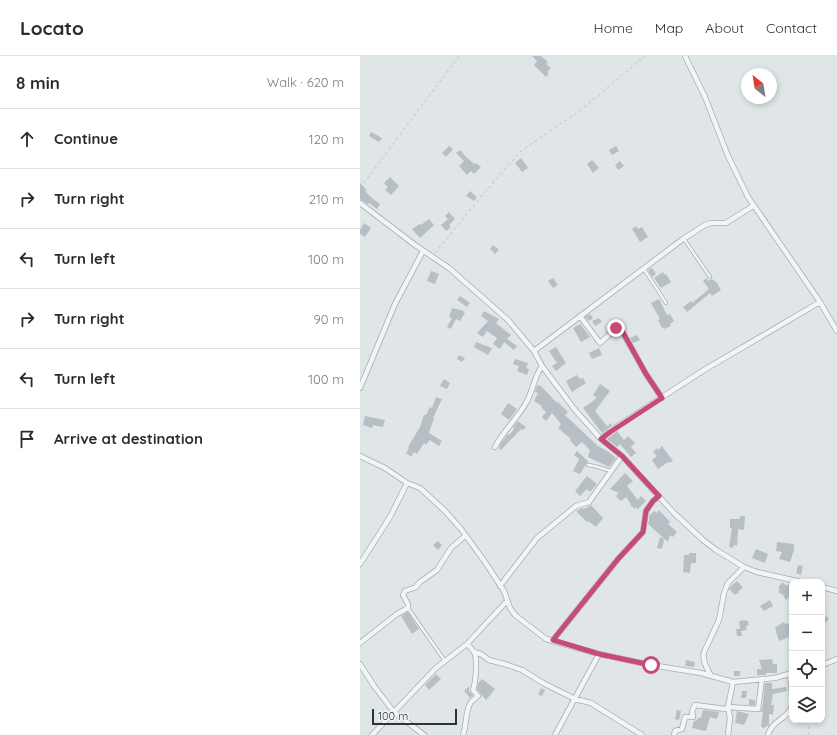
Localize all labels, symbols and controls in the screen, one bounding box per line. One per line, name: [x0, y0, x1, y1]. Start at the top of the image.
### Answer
text: Locato: [20, 16, 84, 40]
text: Home: [594, 19, 633, 37]
text: Map: [655, 19, 683, 37]
text: About: [705, 19, 744, 37]
text: Contact: [766, 19, 817, 37]
north arrow: [741, 68, 777, 104]
text: 8 min: [16, 72, 60, 93]
text: Walk · 620 m: [267, 74, 344, 90]
icon: ahead: [16, 128, 38, 150]
text: Continue: [54, 129, 118, 148]
text: 120 m: [309, 131, 344, 147]
icon: right: [16, 188, 38, 210]
text: Turn right: [54, 189, 125, 208]
text: 210 m: [309, 191, 344, 207]
icon: left: [16, 248, 38, 270]
text: Turn left: [54, 249, 116, 268]
text: 100 m: [308, 251, 344, 267]
icon: right: [16, 308, 38, 330]
text: Turn right: [54, 309, 125, 328]
text: 90 m: [314, 311, 344, 327]
route end: [607, 319, 625, 337]
icon: left: [16, 368, 38, 390]
text: Turn left: [54, 369, 116, 388]
text: 100 m: [308, 371, 344, 387]
icon: arrive: [16, 428, 38, 450]
text: Arrive at destination: [54, 429, 203, 448]
map controls: [789, 579, 825, 723]
button: +: [789, 579, 825, 615]
button: −: [789, 615, 825, 651]
button: locate: [789, 651, 825, 687]
route start: [642, 656, 660, 674]
button: layers: [789, 687, 825, 723]
scale bar: [372, 707, 457, 726]
text: 100 m: [378, 709, 408, 723]

